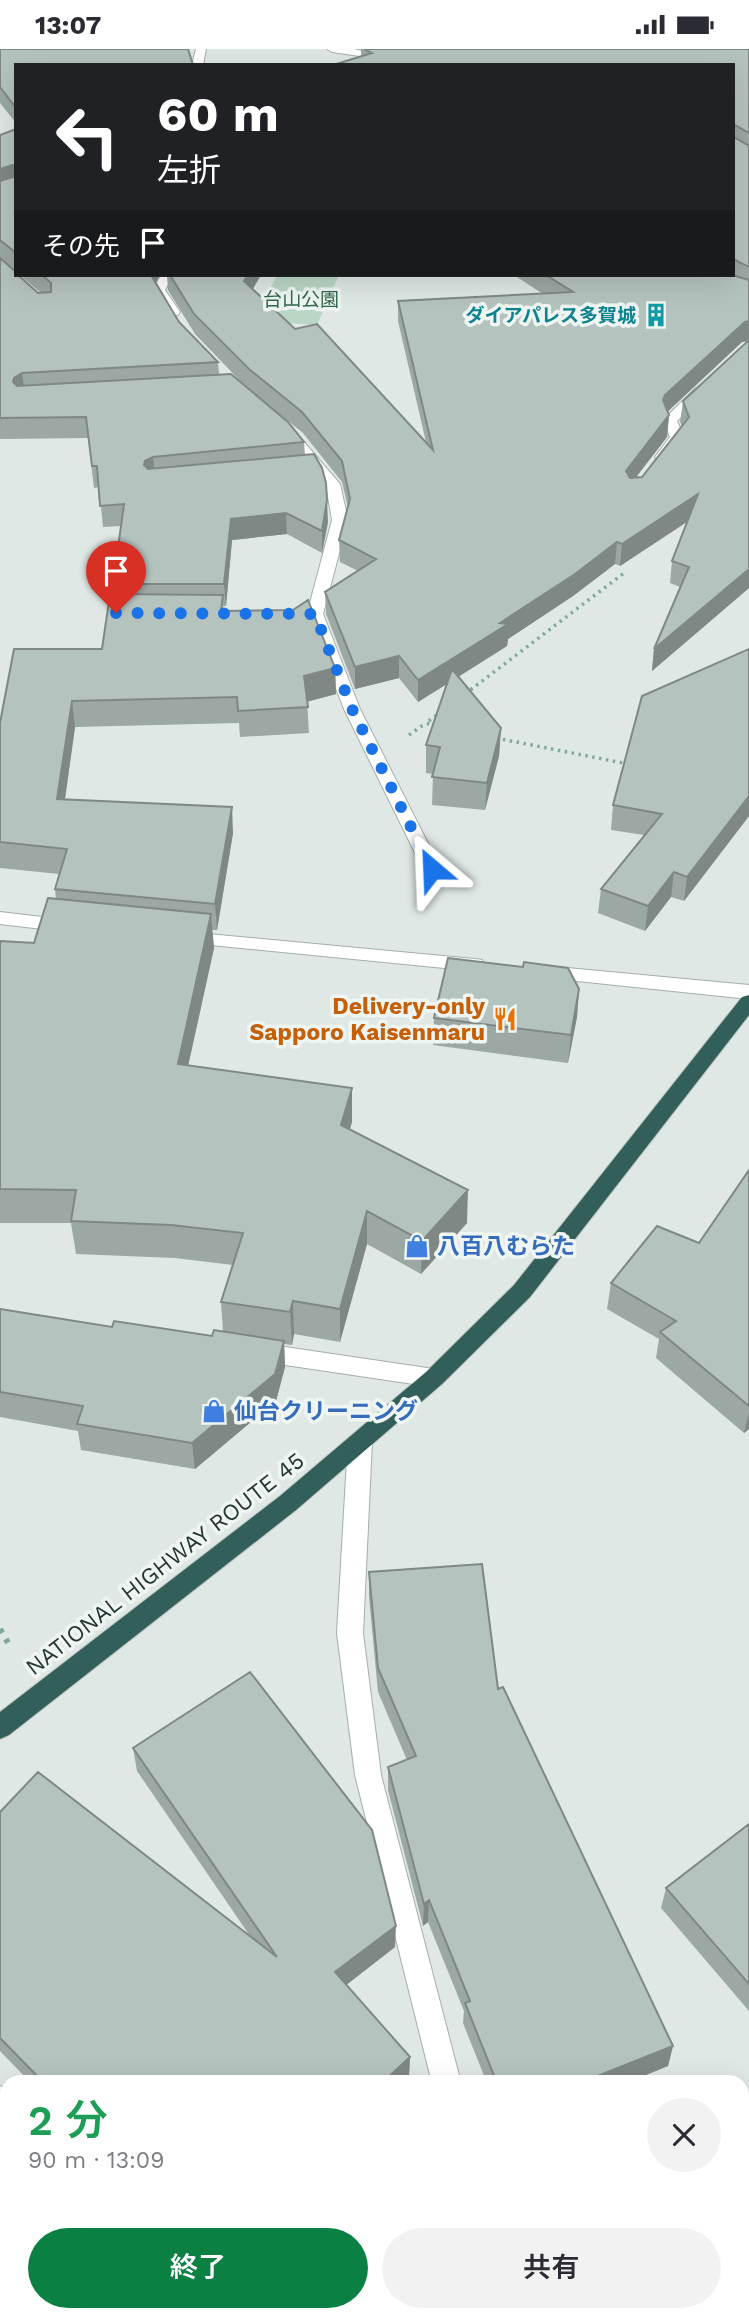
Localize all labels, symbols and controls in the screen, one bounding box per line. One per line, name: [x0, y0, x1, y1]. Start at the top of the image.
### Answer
text: 13:07: [35, 10, 101, 40]
text: 60 m: [157, 85, 279, 143]
icon: left: [42, 91, 133, 182]
text: 左折: [157, 151, 221, 189]
icon: arrive: [134, 224, 172, 262]
text: その先: [42, 231, 120, 261]
park label: 台山公園: [263, 288, 339, 311]
building icon: ダイアパレス多賀城: [642, 301, 670, 329]
place label: ダイアパレス多賀城: [465, 304, 636, 327]
pin: [86, 541, 146, 613]
icon: arrive: [97, 552, 135, 590]
position arrow: [395, 832, 469, 906]
place label: Delivery-only Sapporo Kaisenmaru: [250, 993, 485, 1046]
restaurant icon: Delivery-only Sapporo Kaisenmaru: [491, 1005, 519, 1033]
shop icon: 八百八むらた: [403, 1232, 431, 1260]
place label: 八百八むらた: [437, 1233, 575, 1260]
shop icon: 仙台クリーニング: [200, 1397, 228, 1425]
place label: 仙台クリーニング: [234, 1398, 418, 1425]
street label: NATIONAL HIGHWAY ROUTE 45: [21, 1447, 309, 1681]
text: 2 分: [28, 2096, 108, 2145]
button: close: [647, 2098, 721, 2172]
text: 90 m · 13:09: [28, 2147, 164, 2174]
button: 終了: [28, 2228, 368, 2308]
button: 共有: [382, 2228, 721, 2308]

